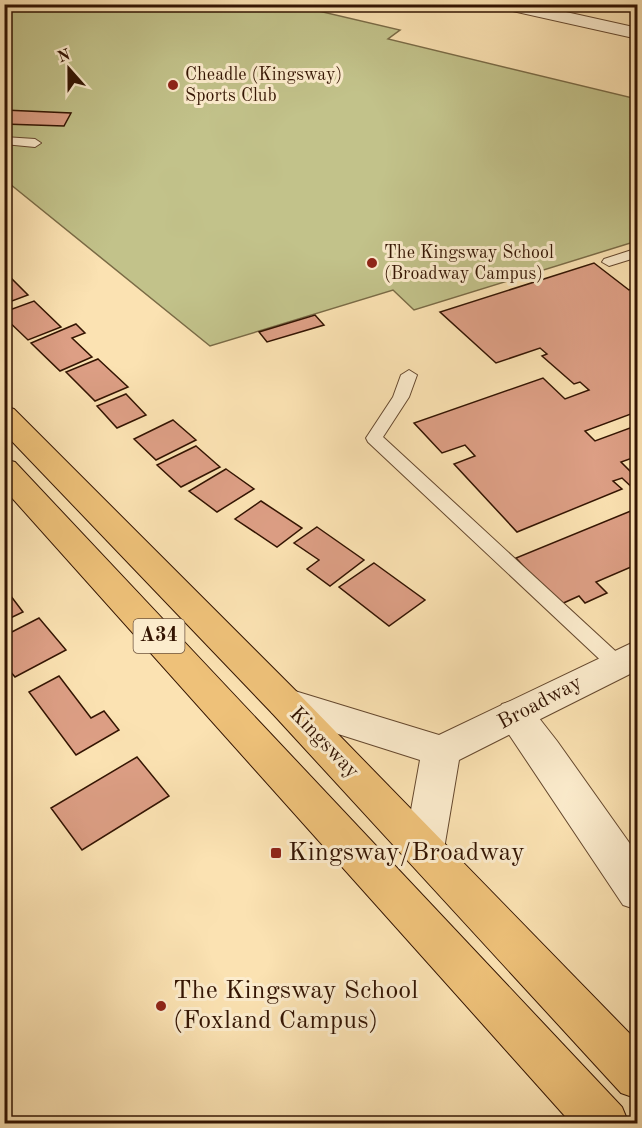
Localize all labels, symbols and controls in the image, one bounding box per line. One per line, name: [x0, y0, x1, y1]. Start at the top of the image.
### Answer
north arrow: [39, 39, 99, 99]
text: N: [56, 47, 74, 67]
place label: Cheadle (Kingsway) Sports Club: [185, 65, 342, 105]
marker: Cheadle (Kingsway) Sports Club: [166, 78, 180, 92]
place label: The Kingsway School (Broadway Campus): [384, 244, 554, 283]
marker: The Kingsway School (Broadway Campus): [365, 256, 379, 270]
road number: A34: [134, 619, 184, 653]
street label: Broadway: [495, 672, 585, 734]
street label: Kingsway: [285, 703, 363, 783]
place label: Kingsway/Broadway: [288, 840, 525, 866]
marker: Kingsway/Broadway: [269, 846, 283, 860]
place label: The Kingsway School (Foxland Campus): [173, 978, 418, 1034]
marker: The Kingsway School (Foxland Campus): [154, 999, 168, 1013]

